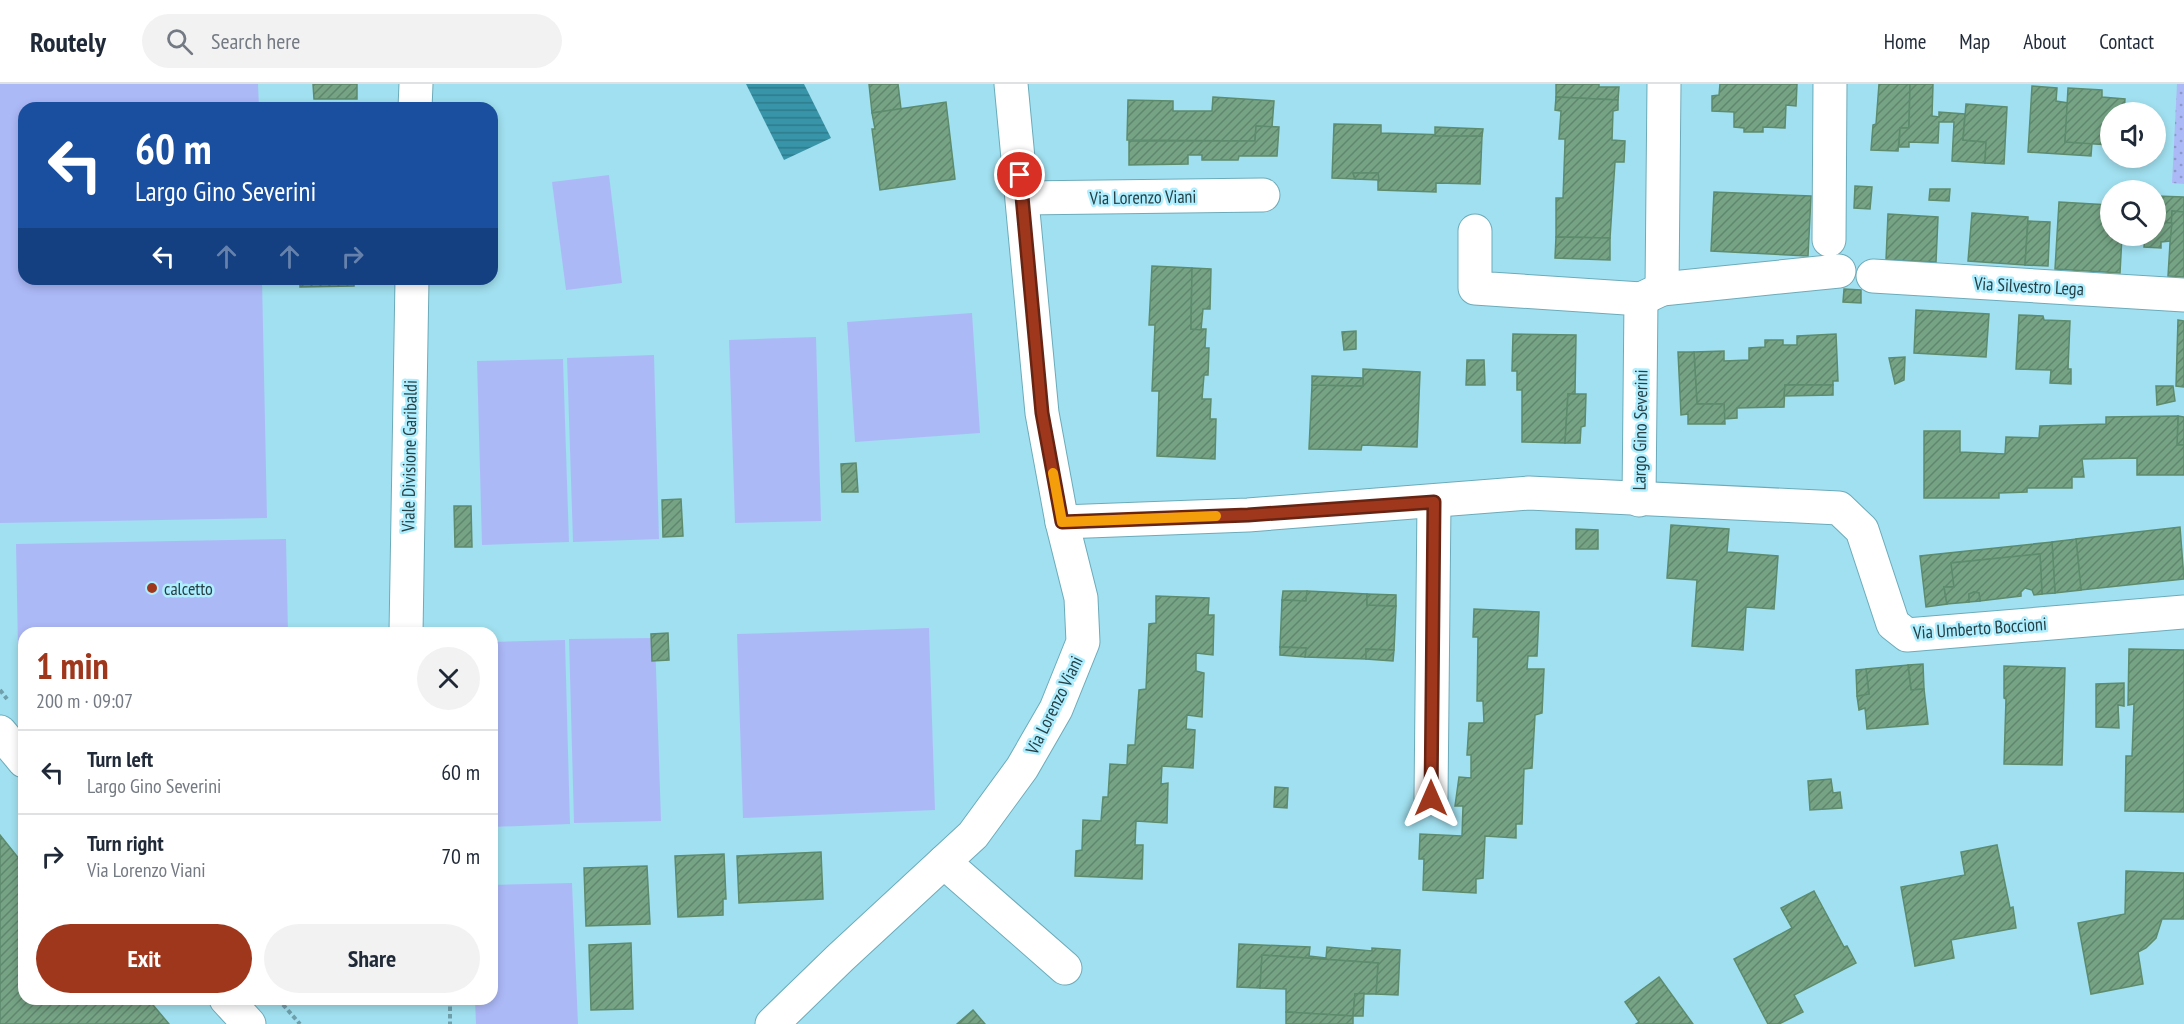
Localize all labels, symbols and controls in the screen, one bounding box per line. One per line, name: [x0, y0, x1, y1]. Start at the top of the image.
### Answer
search box: [142, 14, 562, 68]
text: Routely: [30, 23, 106, 60]
icon: search: [163, 25, 196, 58]
text: Search here: [211, 27, 300, 55]
text: Home: [1884, 28, 1926, 55]
text: Map: [1959, 28, 1990, 55]
text: About: [2023, 28, 2066, 55]
text: Contact: [2099, 28, 2154, 55]
map controls: [2100, 102, 2166, 246]
button: sound: [2100, 102, 2166, 168]
text: 60 m: [135, 121, 212, 176]
icon: left: [36, 126, 114, 204]
pin: [994, 149, 1045, 200]
icon: arrive: [1003, 158, 1036, 191]
text: Largo Gino Severini: [135, 174, 316, 208]
button: search: [2100, 180, 2166, 246]
street label: Via Lorenzo Viani: [1088, 185, 1197, 209]
icon: left: [147, 240, 180, 273]
icon: ahead: [210, 240, 243, 273]
icon: ahead: [273, 240, 306, 273]
icon: right: [336, 240, 369, 273]
street label: Via Silvestro Lega: [1972, 272, 2085, 300]
street label: Largo Gino Severini: [1627, 369, 1653, 491]
street label: Viale Divisione Garibaldi: [396, 380, 422, 533]
place label: calcetto: [164, 577, 213, 600]
marker: calcetto: [145, 581, 159, 595]
street label: Via Umberto Boccioni: [1912, 612, 2047, 644]
text: 1 min: [36, 642, 109, 689]
button: close: [417, 647, 480, 710]
street label: Via Lorenzo Viani: [1020, 652, 1088, 759]
text: 200 m · 09:07: [36, 688, 133, 714]
text: Turn left: [87, 745, 153, 773]
icon: left: [36, 756, 69, 789]
text: 60 m: [441, 758, 480, 786]
position arrow: [1399, 766, 1463, 830]
text: Largo Gino Severini: [87, 773, 221, 799]
text: Turn right: [87, 829, 164, 857]
icon: right: [36, 840, 69, 873]
text: 70 m: [441, 842, 480, 870]
text: Via Lorenzo Viani: [87, 857, 206, 883]
button: Exit: [36, 924, 252, 993]
button: Share: [264, 924, 480, 993]

